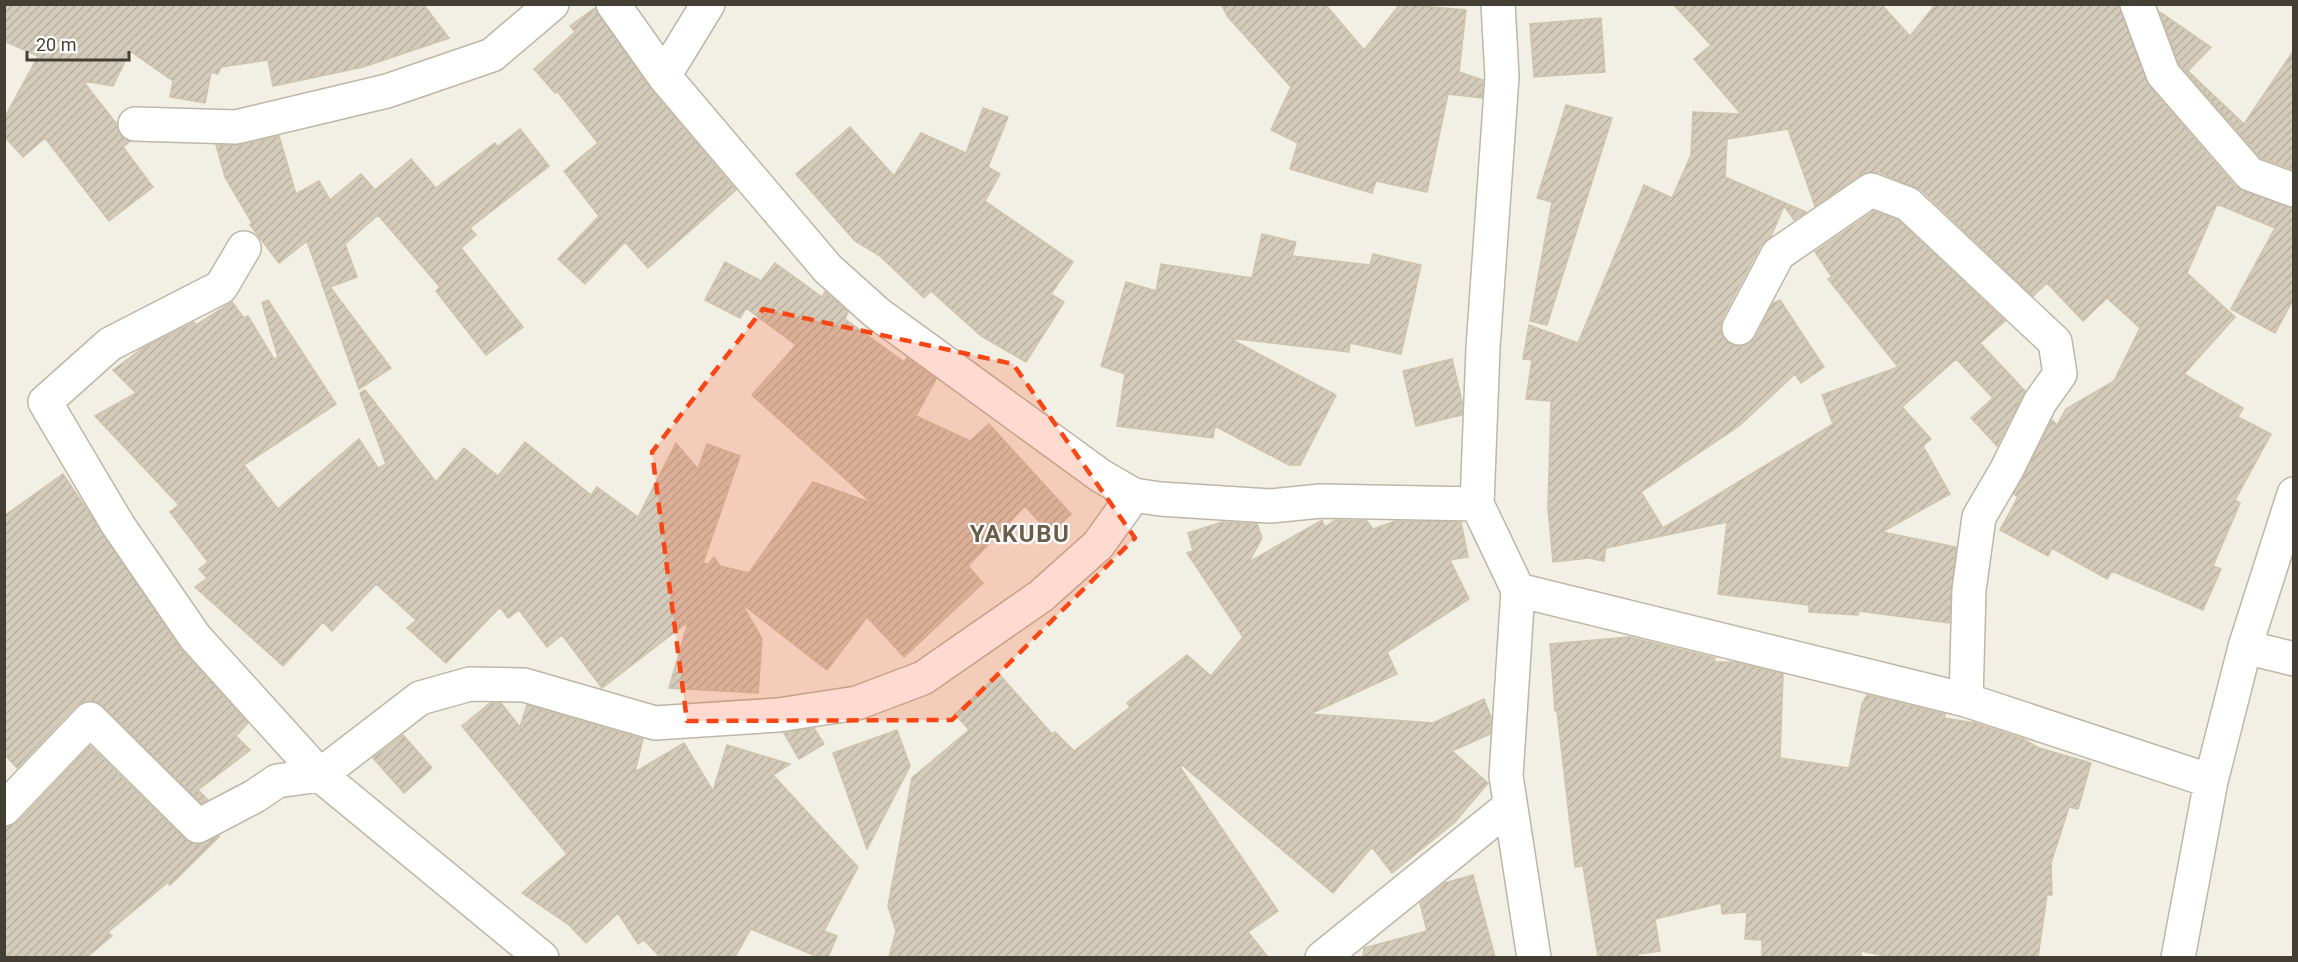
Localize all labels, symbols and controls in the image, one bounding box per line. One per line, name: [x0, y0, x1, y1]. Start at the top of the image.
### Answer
scale bar: [27, 24, 129, 62]
text: 20 m: [36, 34, 76, 55]
district label: YAKUBU: [970, 520, 1070, 548]

